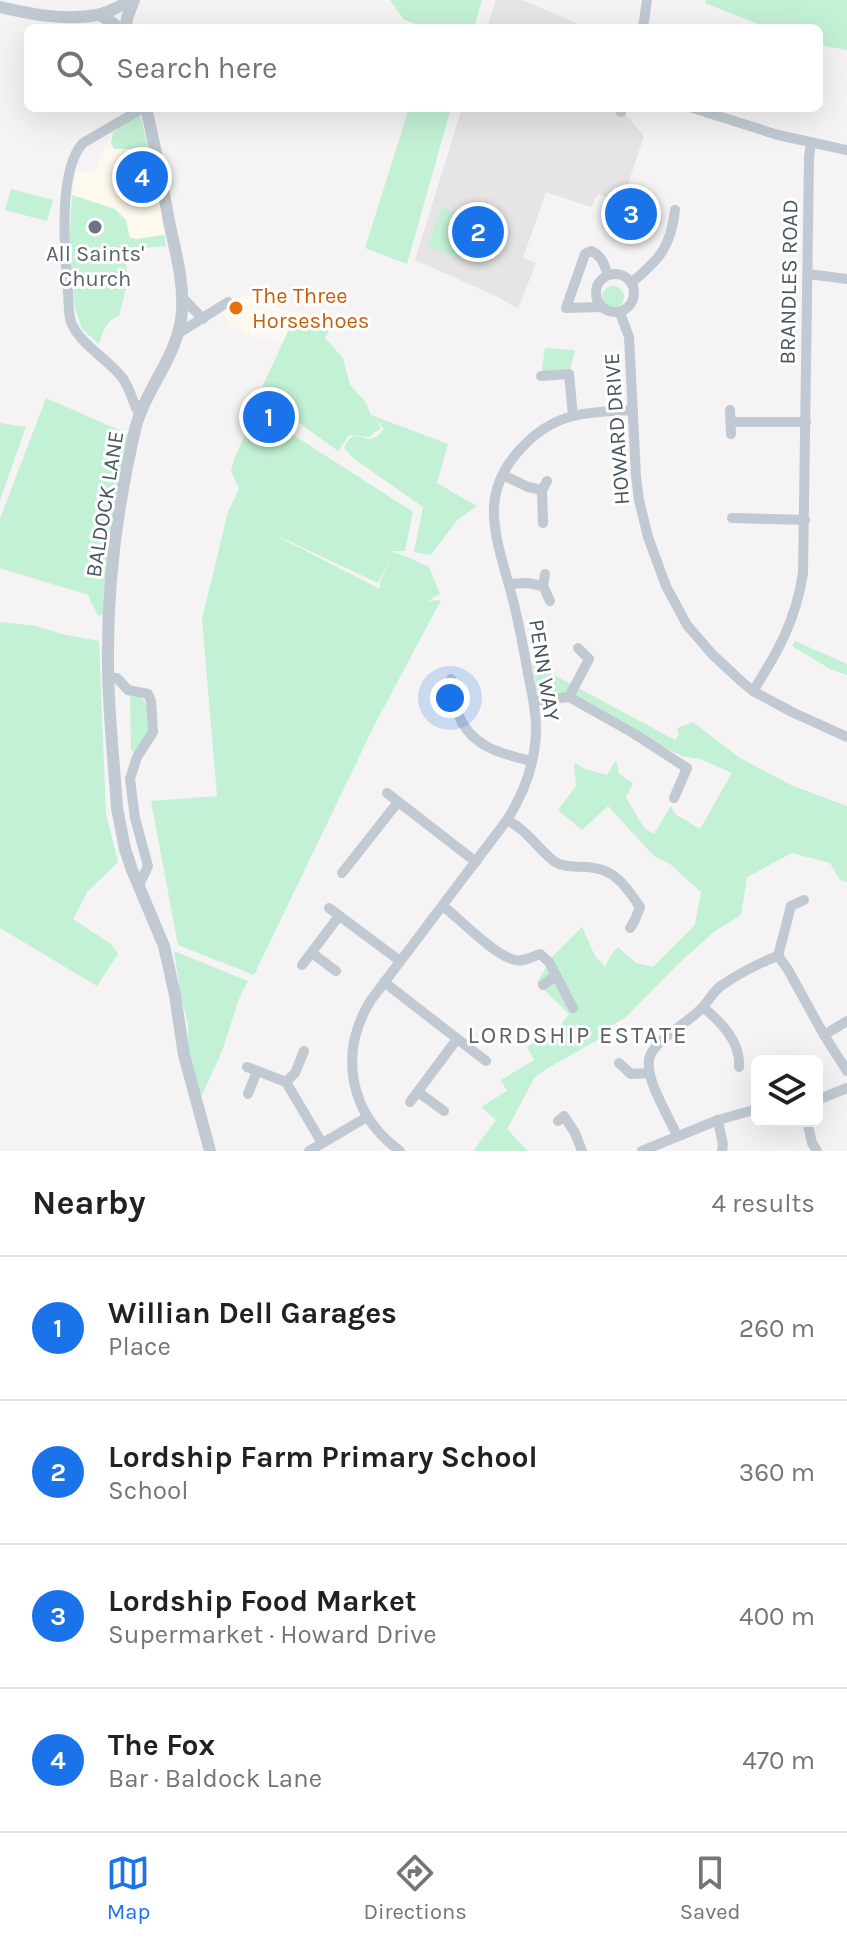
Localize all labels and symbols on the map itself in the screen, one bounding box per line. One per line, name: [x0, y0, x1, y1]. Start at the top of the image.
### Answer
pin: 4: [116, 147, 168, 207]
pin: 3: [605, 184, 657, 244]
street label: BRANDLES ROAD: [775, 199, 803, 365]
pin: 2: [452, 202, 504, 262]
marker: All Saints' Church: [86, 218, 104, 236]
place label: All Saints' Church: [46, 241, 144, 292]
place label: The Three Horseshoes: [252, 283, 369, 334]
marker: The Three Horseshoes: [227, 299, 245, 317]
street label: HOWARD DRIVE: [599, 352, 635, 506]
pin: 1: [243, 387, 295, 447]
street label: BALDOCK LANE: [81, 429, 129, 579]
street label: PENN WAY: [523, 617, 565, 723]
your location: [430, 678, 470, 718]
district label: LORDSHIP ESTATE: [468, 1021, 688, 1049]

